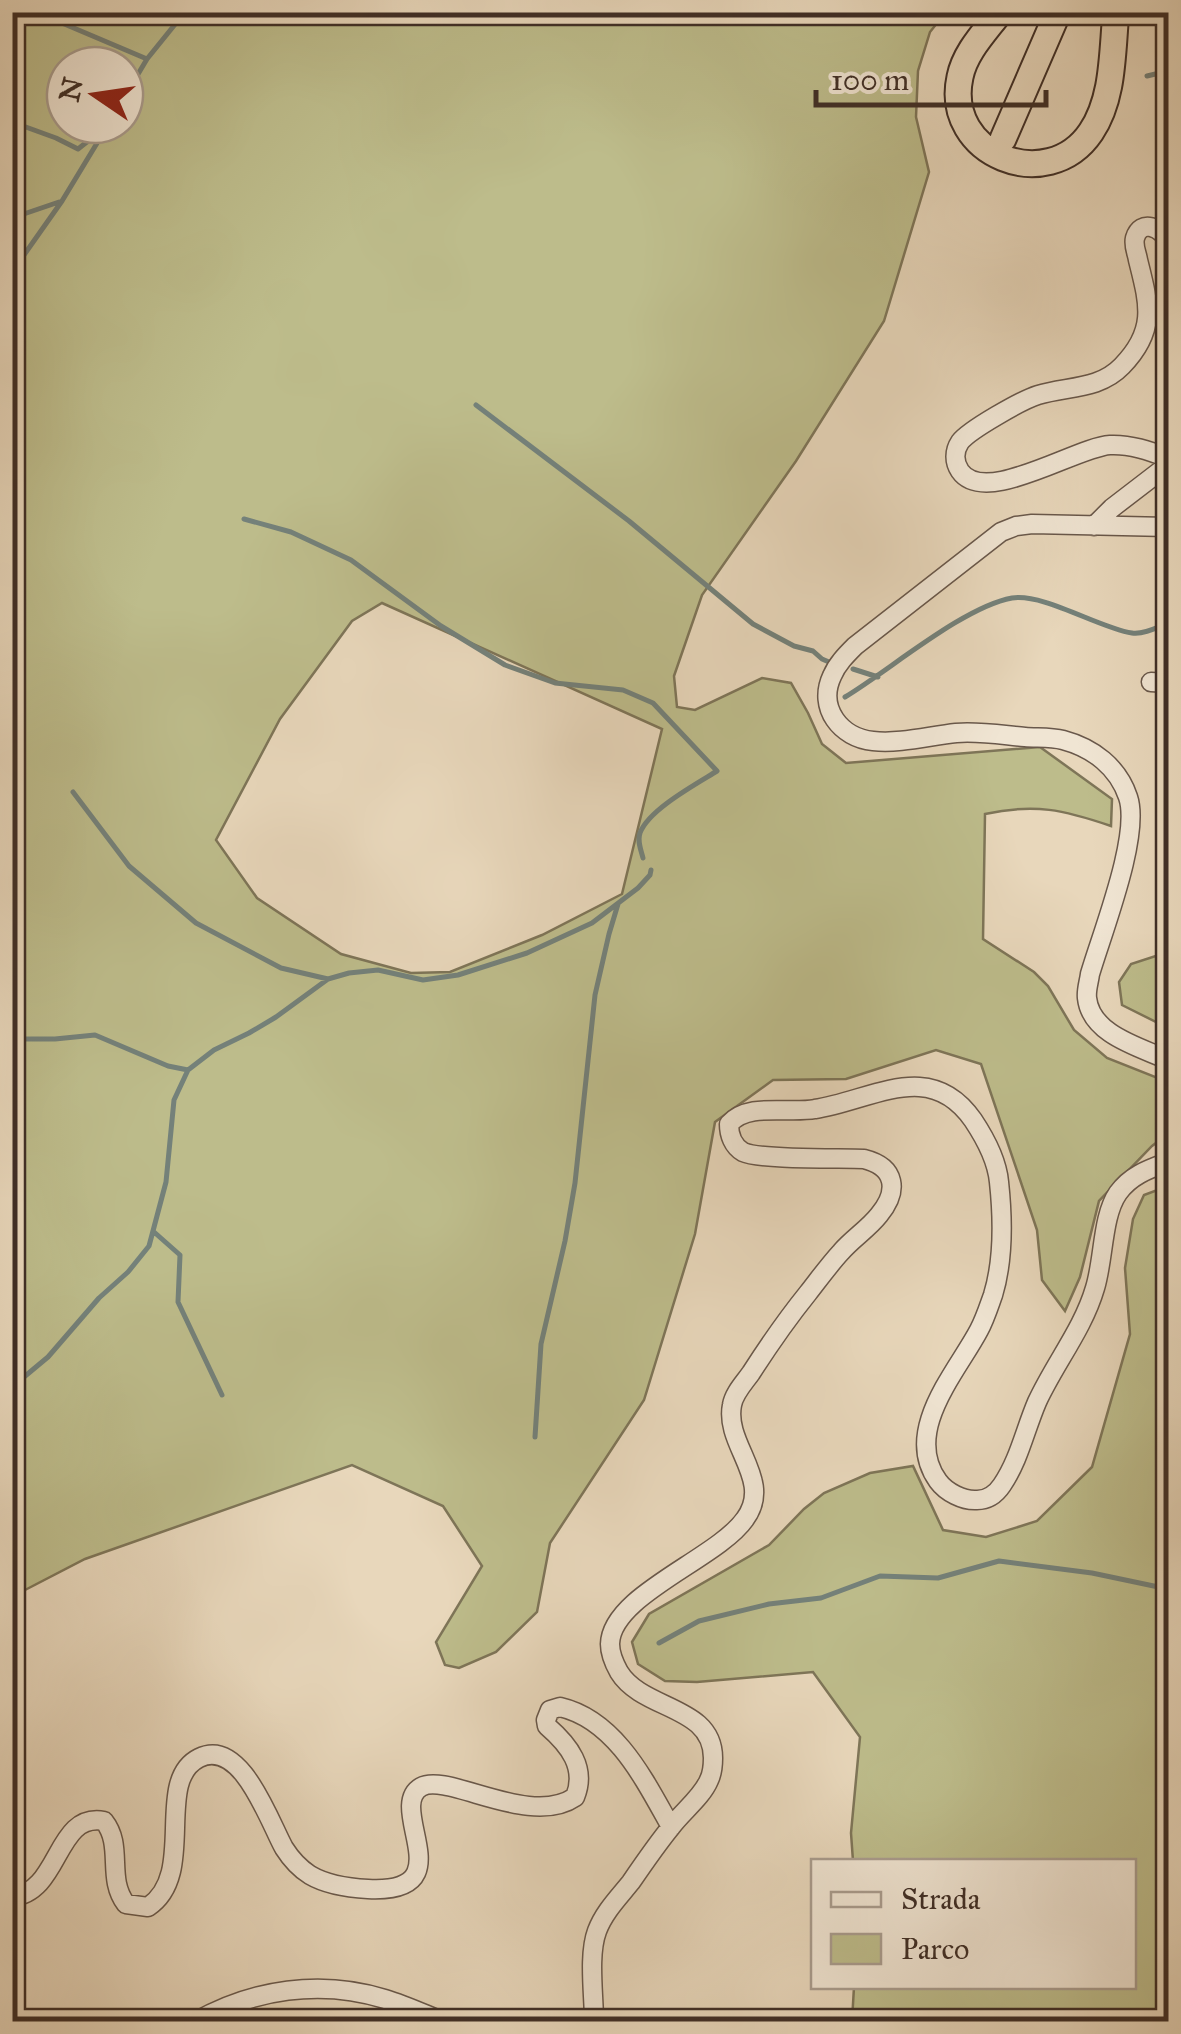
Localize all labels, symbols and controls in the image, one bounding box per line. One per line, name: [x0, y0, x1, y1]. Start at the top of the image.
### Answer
north arrow: [45, 45, 145, 145]
scale bar: [816, 45, 1046, 107]
text: 100 m: [831, 62, 909, 98]
text: N: [51, 74, 91, 105]
legend: [811, 1859, 1136, 1989]
text: Strada: [901, 1881, 981, 1917]
text: Parco: [901, 1931, 969, 1967]

